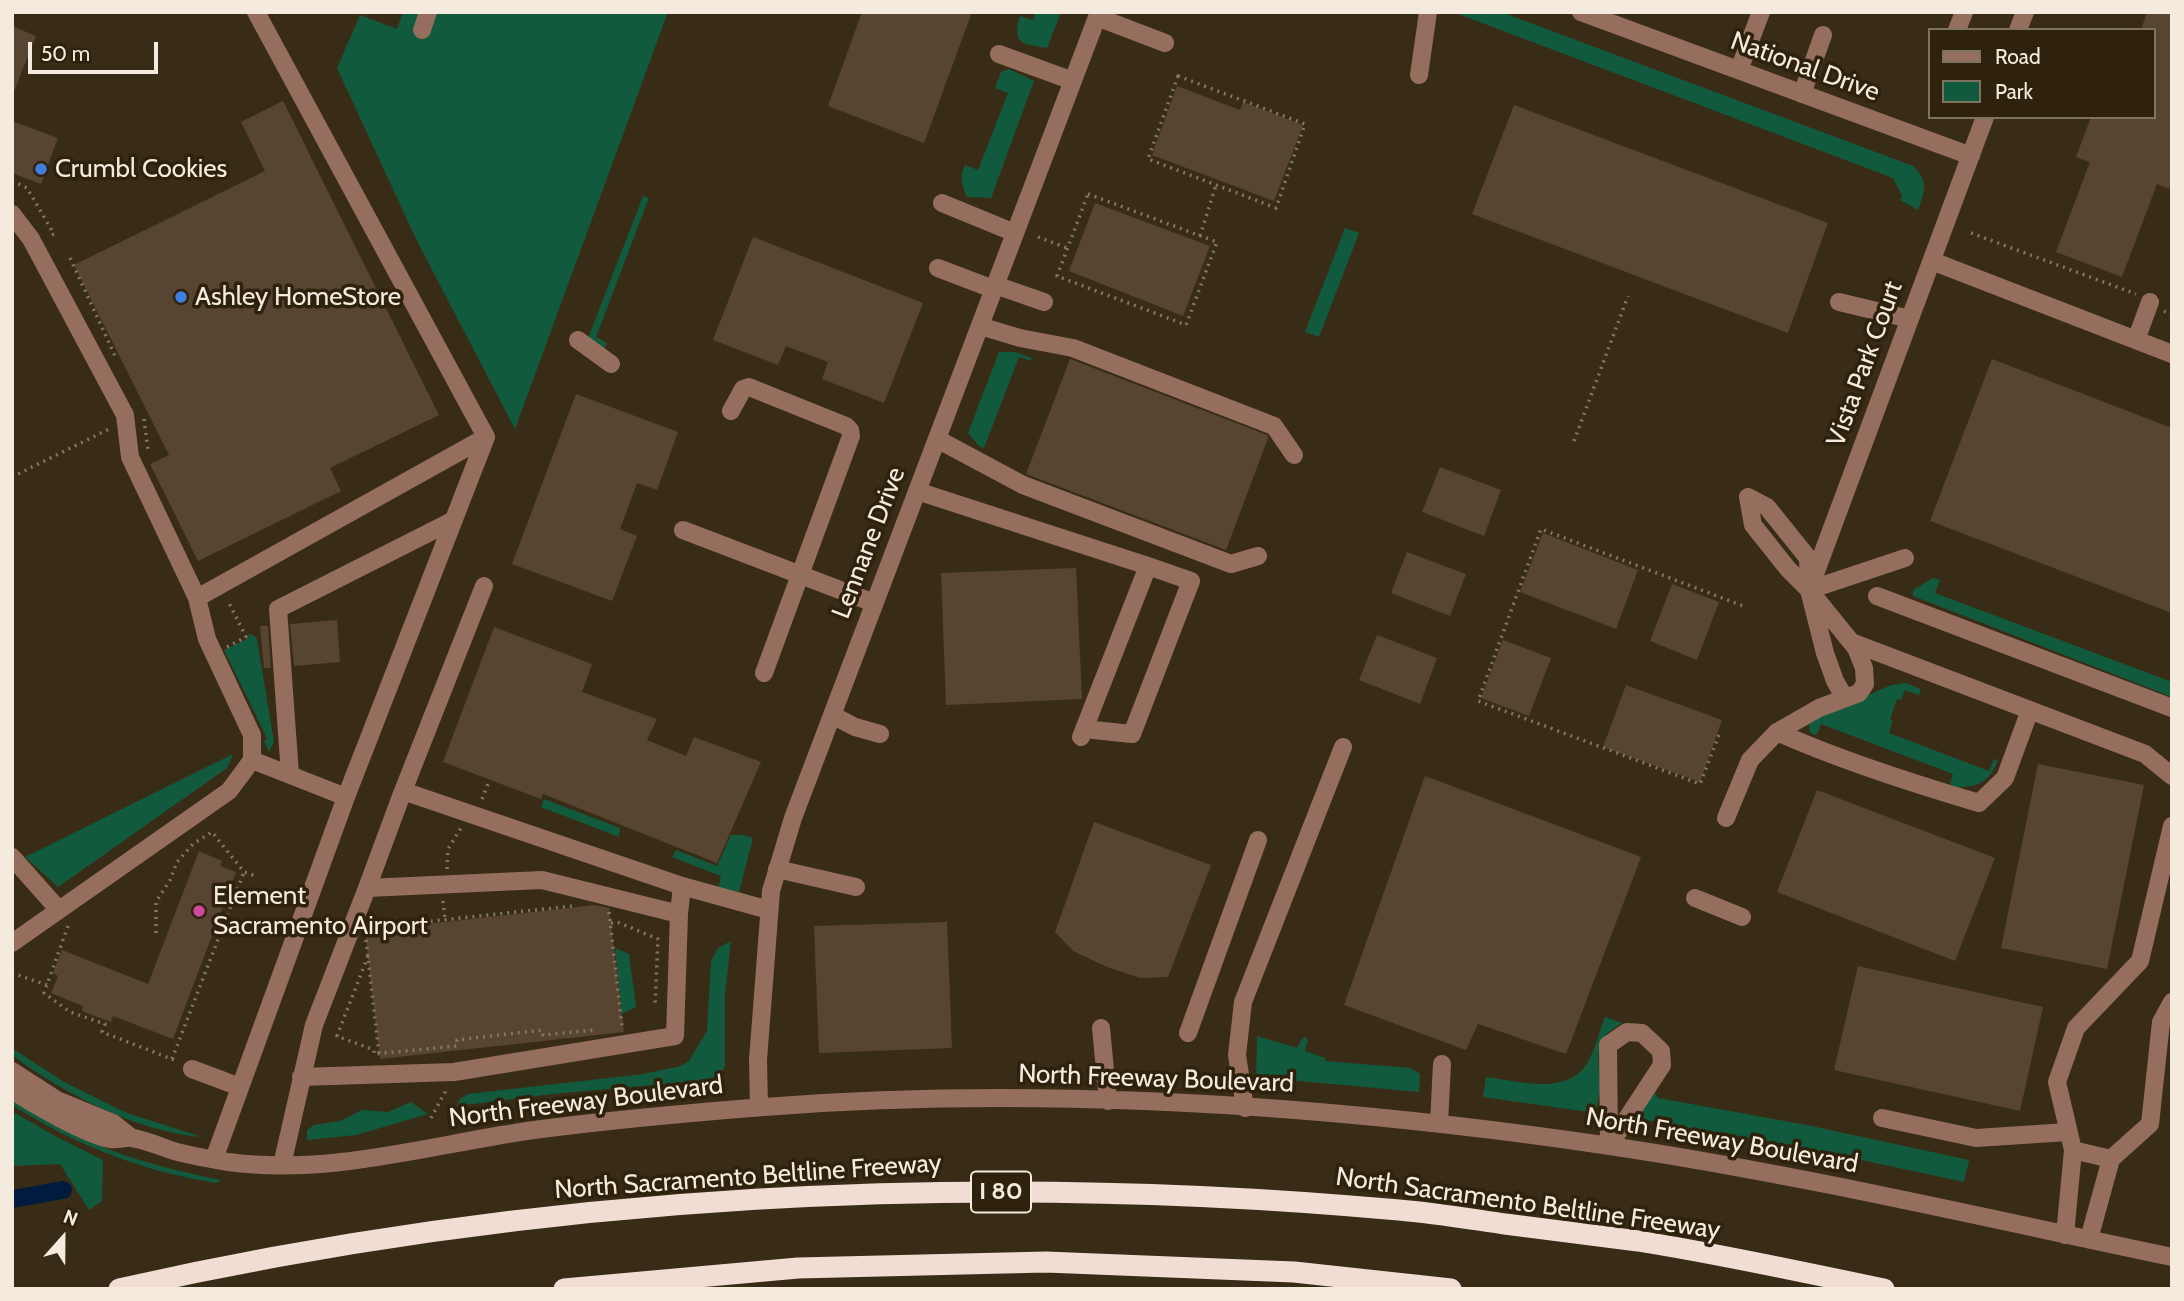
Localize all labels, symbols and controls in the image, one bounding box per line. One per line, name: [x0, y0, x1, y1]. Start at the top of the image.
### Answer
street label: National Drive: [1726, 26, 1884, 108]
scale bar: [32, 28, 161, 72]
legend: [1928, 28, 2156, 119]
text: 50 m: [41, 41, 90, 66]
text: Road: [1995, 44, 2041, 69]
text: Park: [1995, 79, 2033, 104]
place label: Crumbl Cookies: [55, 153, 227, 185]
marker: Crumbl Cookies: [33, 161, 49, 177]
street label: Vista Park Court: [1821, 277, 1909, 451]
place label: Ashley HomeStore: [195, 281, 401, 313]
marker: Ashley HomeStore: [173, 289, 189, 305]
street label: Lennane Drive: [826, 463, 912, 623]
place label: Element Sacramento Airport: [213, 880, 428, 942]
marker: Element Sacramento Airport: [191, 903, 207, 919]
street label: North Freeway Boulevard: [1018, 1059, 1294, 1099]
street label: North Freeway Boulevard: [447, 1070, 725, 1134]
street label: North Freeway Boulevard: [1583, 1102, 1861, 1180]
street label: North Sacramento Beltline Freeway: [553, 1148, 943, 1206]
street label: North Sacramento Beltline Freeway: [1334, 1162, 1722, 1246]
road number: I 80: [971, 1172, 1031, 1212]
north arrow: [28, 1203, 98, 1273]
text: N: [60, 1205, 81, 1231]

